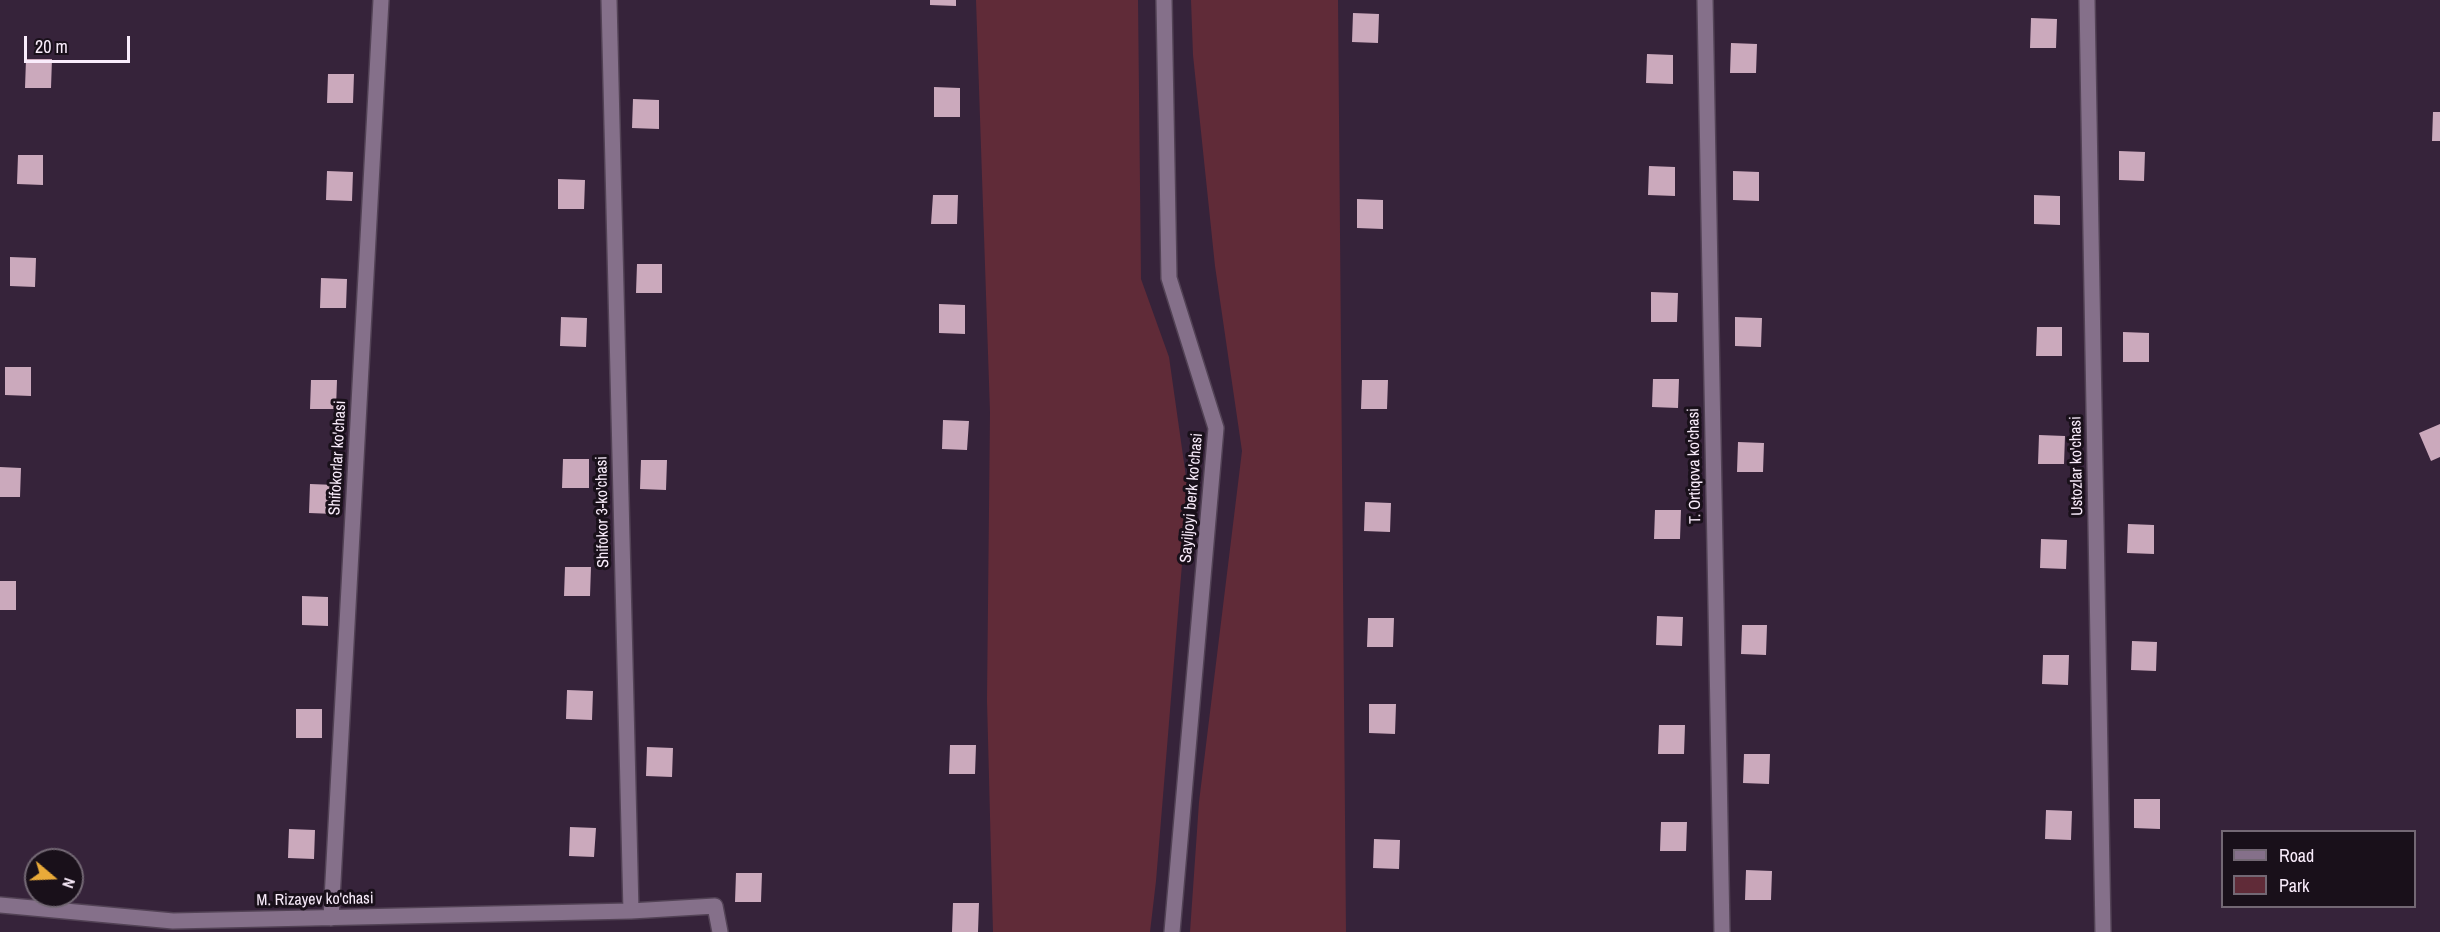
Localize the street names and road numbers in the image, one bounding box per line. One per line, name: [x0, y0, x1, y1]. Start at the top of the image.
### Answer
street label: Shifokorlar ko'chasi: [325, 400, 351, 516]
street label: T. Ortiqova ko'chasi: [1684, 408, 1706, 524]
street label: Ustozlar ko'chasi: [2067, 416, 2087, 516]
street label: Sayiljoyi berk ko'chasi: [1177, 432, 1207, 564]
street label: Shifokor 3-ko'chasi: [592, 456, 614, 568]
street label: M. Rizayev ko'chasi: [256, 889, 374, 911]

